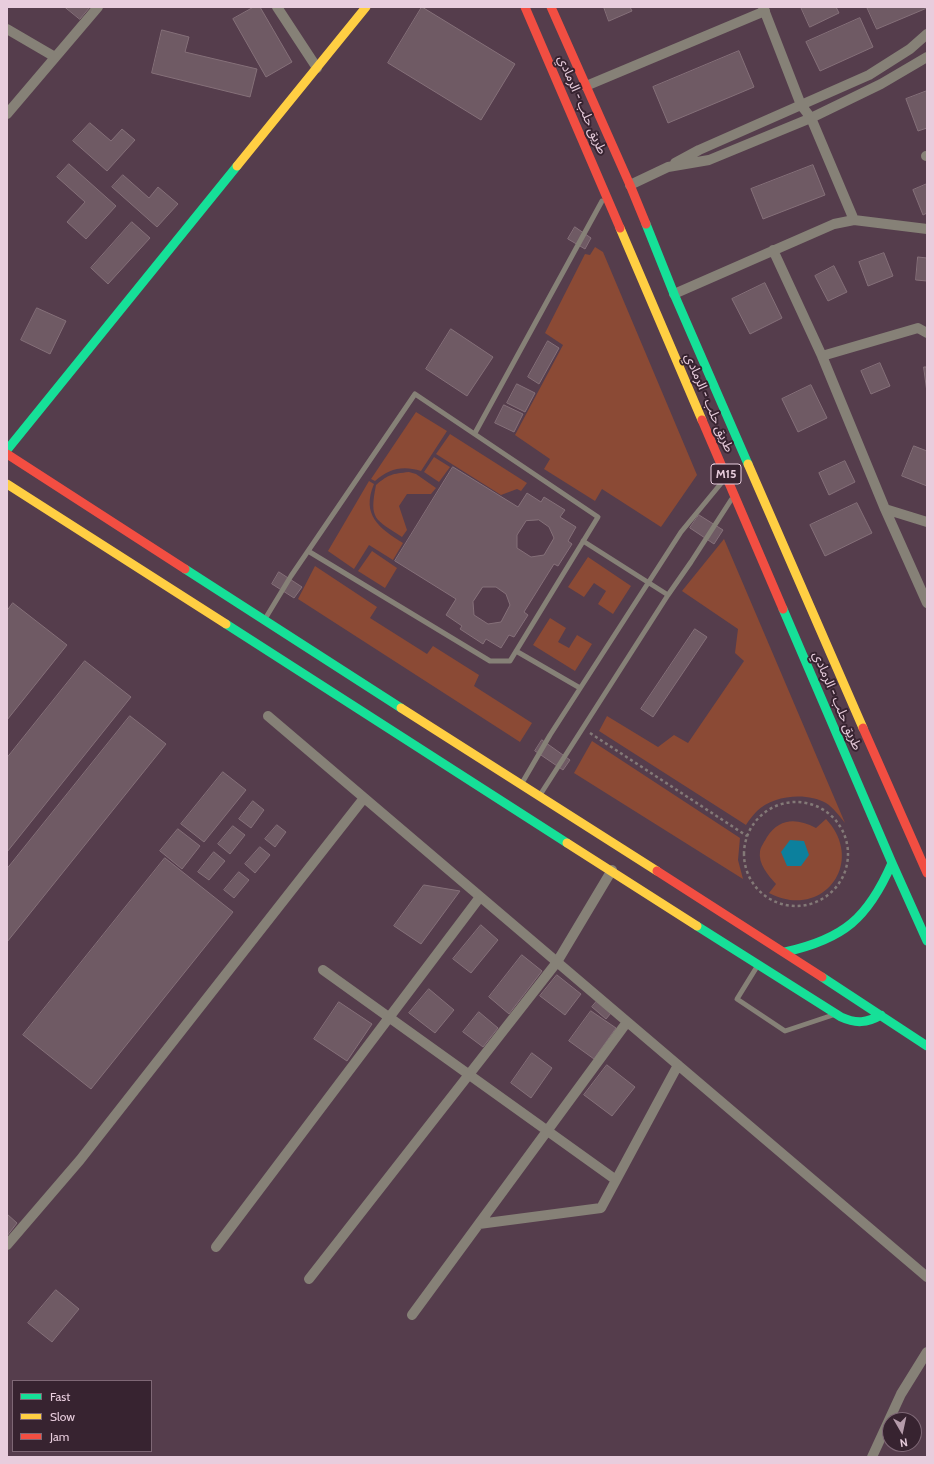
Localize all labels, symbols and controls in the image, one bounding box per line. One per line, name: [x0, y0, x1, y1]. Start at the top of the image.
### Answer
street label: طريق حلب - الرمادي: [554, 53, 610, 157]
street label: طريق حلب - الرمادي: [681, 351, 737, 455]
road number: M15: [711, 464, 741, 484]
street label: طريق حلب - الرمادي: [809, 649, 865, 753]
legend: [12, 1380, 152, 1452]
text: Fast: [50, 1389, 70, 1404]
text: Slow: [50, 1409, 75, 1424]
north arrow: [882, 1412, 922, 1452]
text: Jam: [50, 1429, 69, 1444]
text: N: [899, 1435, 909, 1450]

